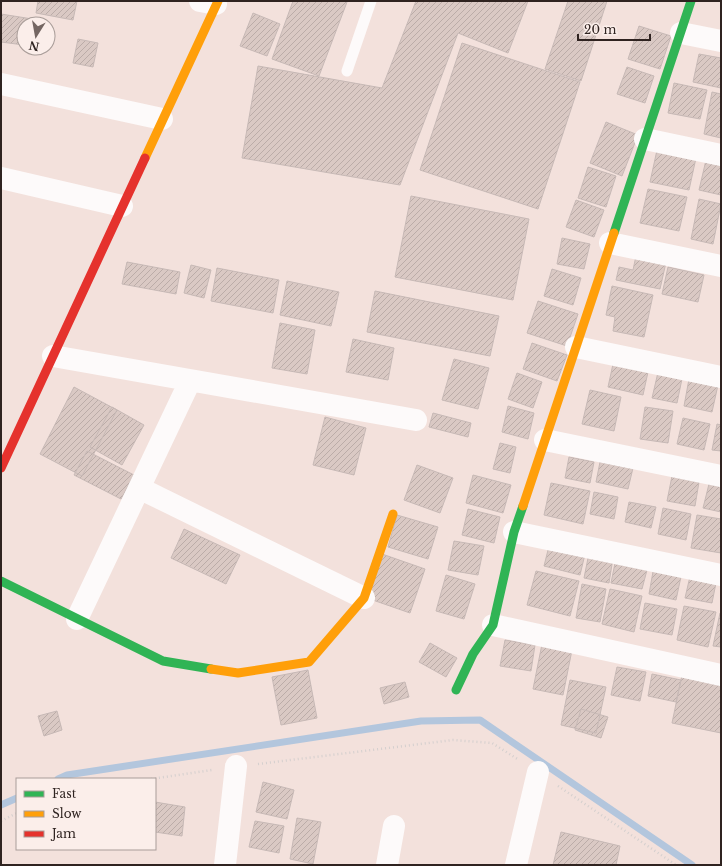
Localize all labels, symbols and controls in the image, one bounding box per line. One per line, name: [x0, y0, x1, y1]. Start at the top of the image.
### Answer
north arrow: [16, 16, 56, 56]
scale bar: [578, 16, 650, 42]
text: 20 m: [584, 22, 616, 37]
text: N: [27, 38, 41, 54]
legend: [16, 778, 156, 850]
text: Fast: [52, 786, 77, 801]
text: Slow: [52, 806, 82, 821]
text: Jam: [50, 826, 76, 841]

